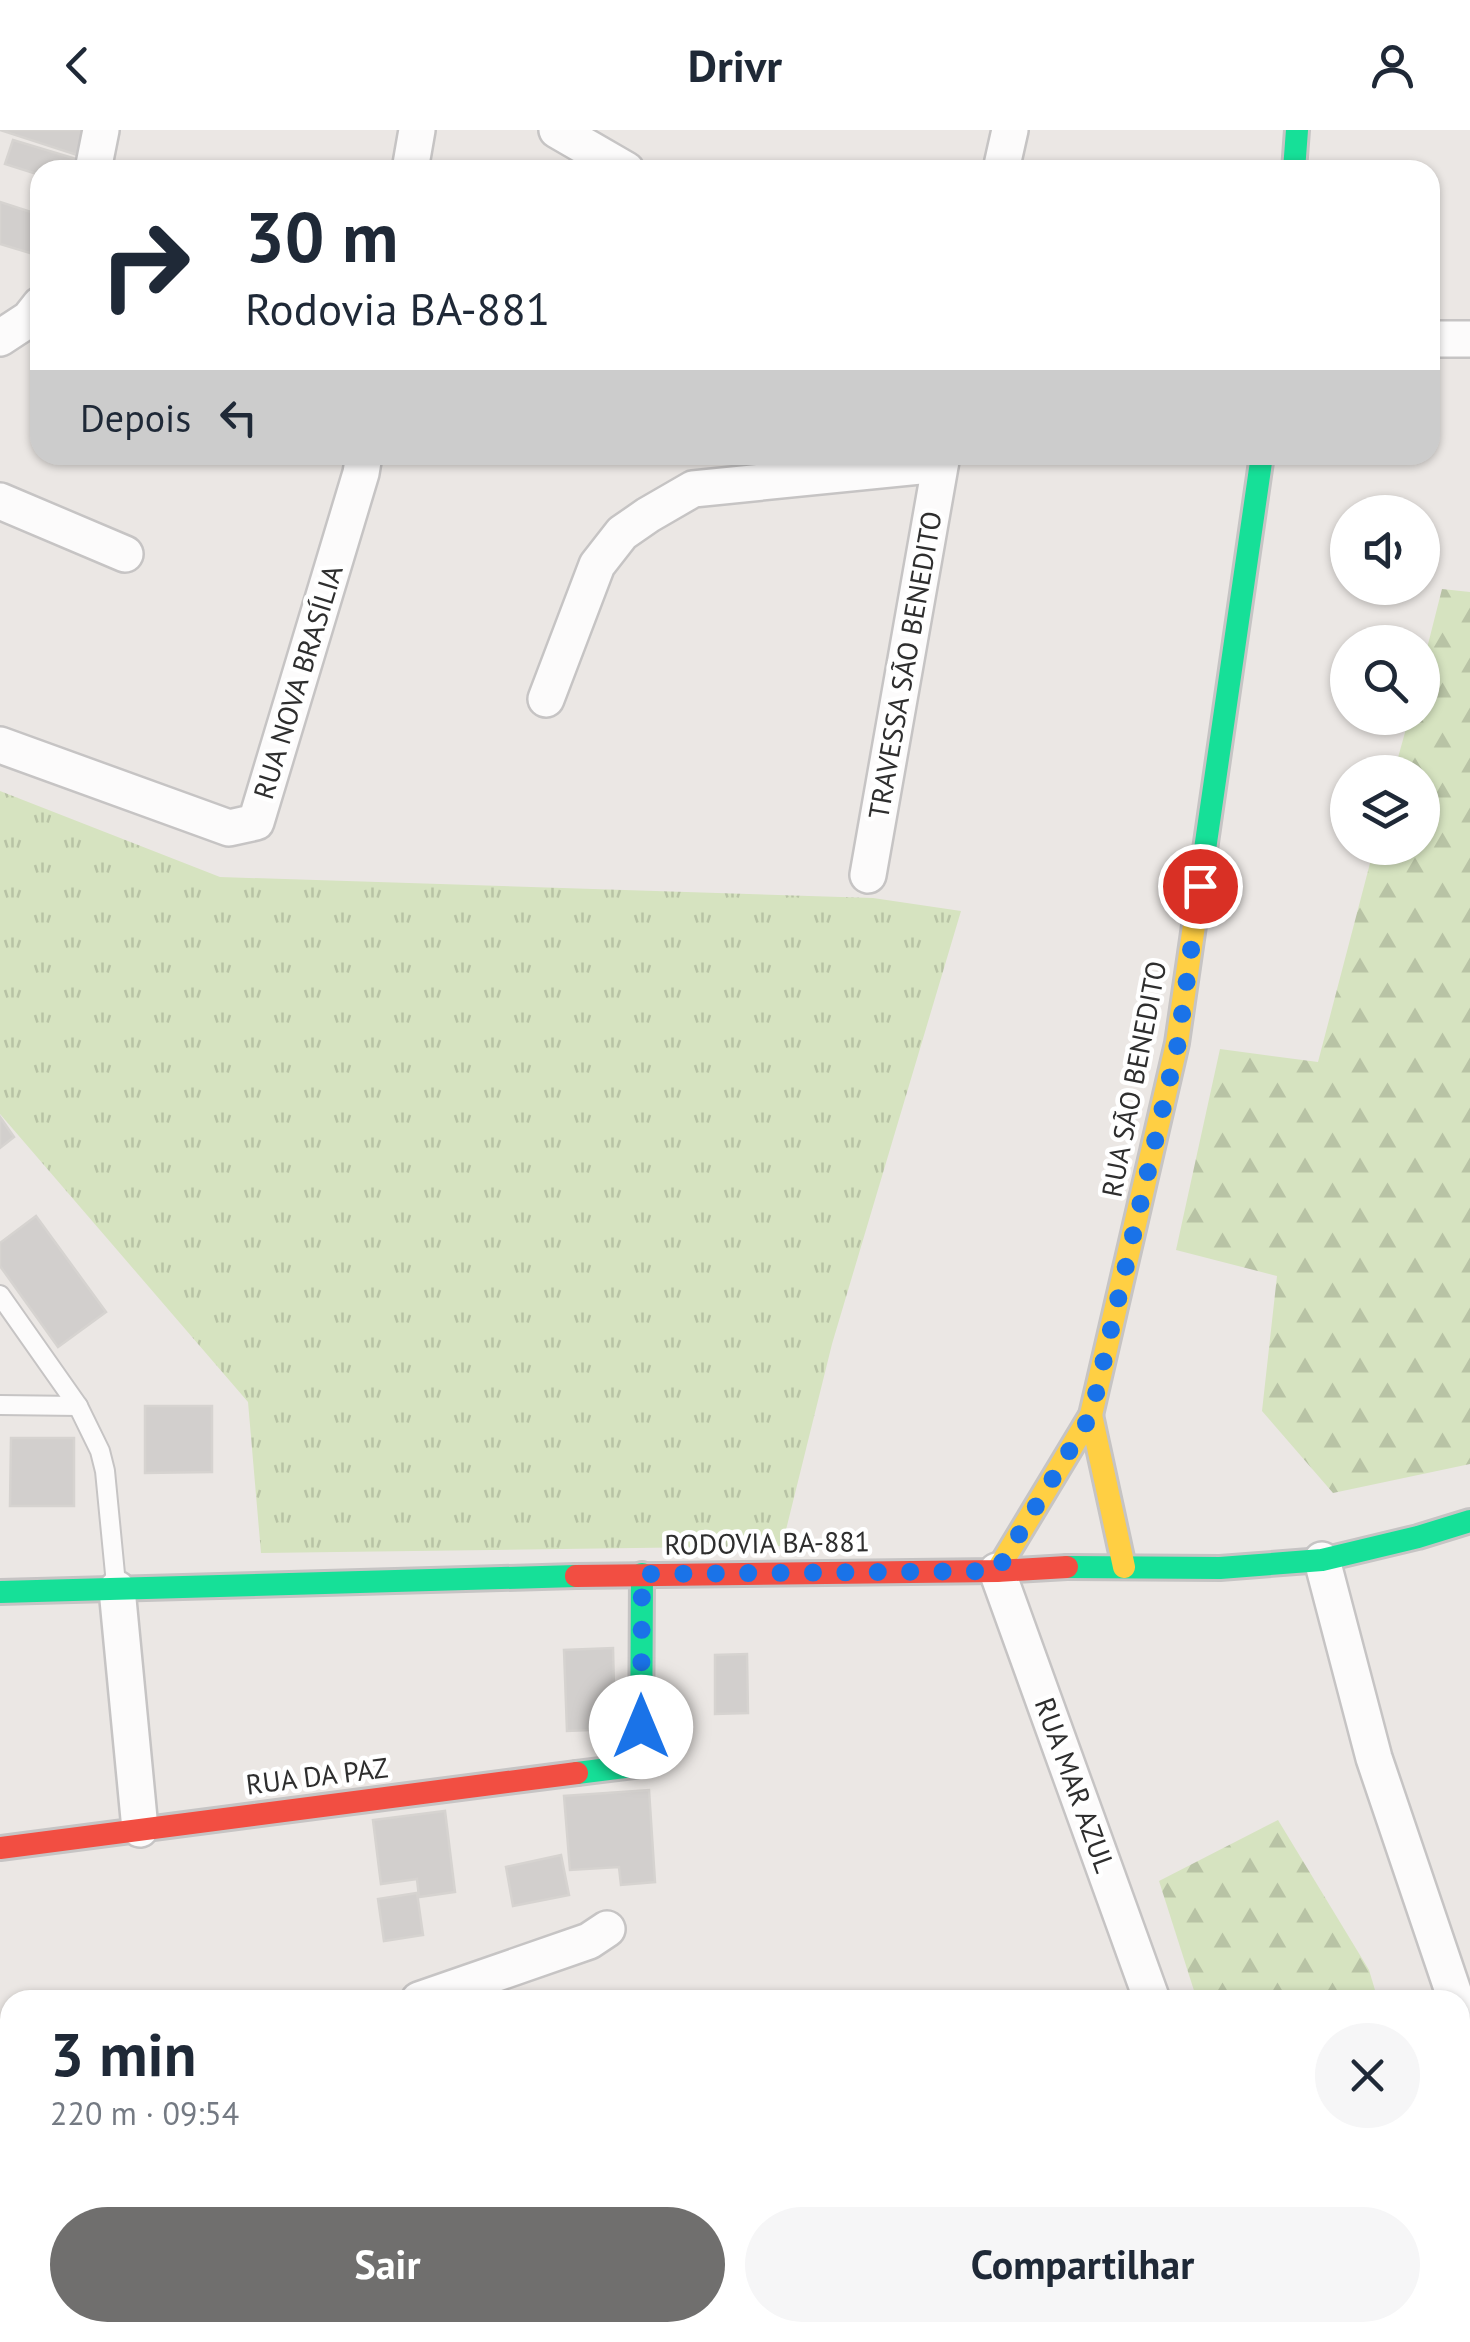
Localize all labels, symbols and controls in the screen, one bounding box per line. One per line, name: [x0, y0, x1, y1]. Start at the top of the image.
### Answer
text: Drivr: [688, 36, 782, 94]
icon: back: [50, 38, 105, 93]
icon: person: [1365, 38, 1420, 93]
text: 30 m: [245, 191, 398, 281]
icon: right: [80, 200, 210, 330]
text: Rodovia BA-881: [245, 279, 550, 337]
icon: left: [211, 390, 266, 445]
text: Depois: [80, 393, 191, 442]
map controls: [1330, 495, 1440, 865]
button: sound: [1330, 495, 1440, 605]
street label: TRAVESSA SÃO BENEDITO: [859, 508, 950, 822]
street label: RUA NOVA BRASÍLIA: [244, 560, 351, 803]
button: search: [1330, 625, 1440, 735]
button: layers: [1330, 755, 1440, 865]
pin: [1158, 844, 1243, 929]
icon: arrive: [1173, 859, 1228, 914]
street label: RUA SÃO BENEDITO: [1092, 958, 1175, 1200]
street label: RODOVIA BA-881: [664, 1522, 870, 1563]
position arrow: [589, 1675, 693, 1779]
street label: RUA MAR AZUL: [1027, 1692, 1124, 1877]
street label: RUA DA PAZ: [244, 1748, 390, 1803]
text: 3 min: [50, 2015, 196, 2093]
button: close: [1315, 2023, 1420, 2128]
text: 220 m · 09:54: [50, 2092, 239, 2134]
button: Sair: [50, 2207, 725, 2322]
button: Compartilhar: [745, 2207, 1420, 2322]

